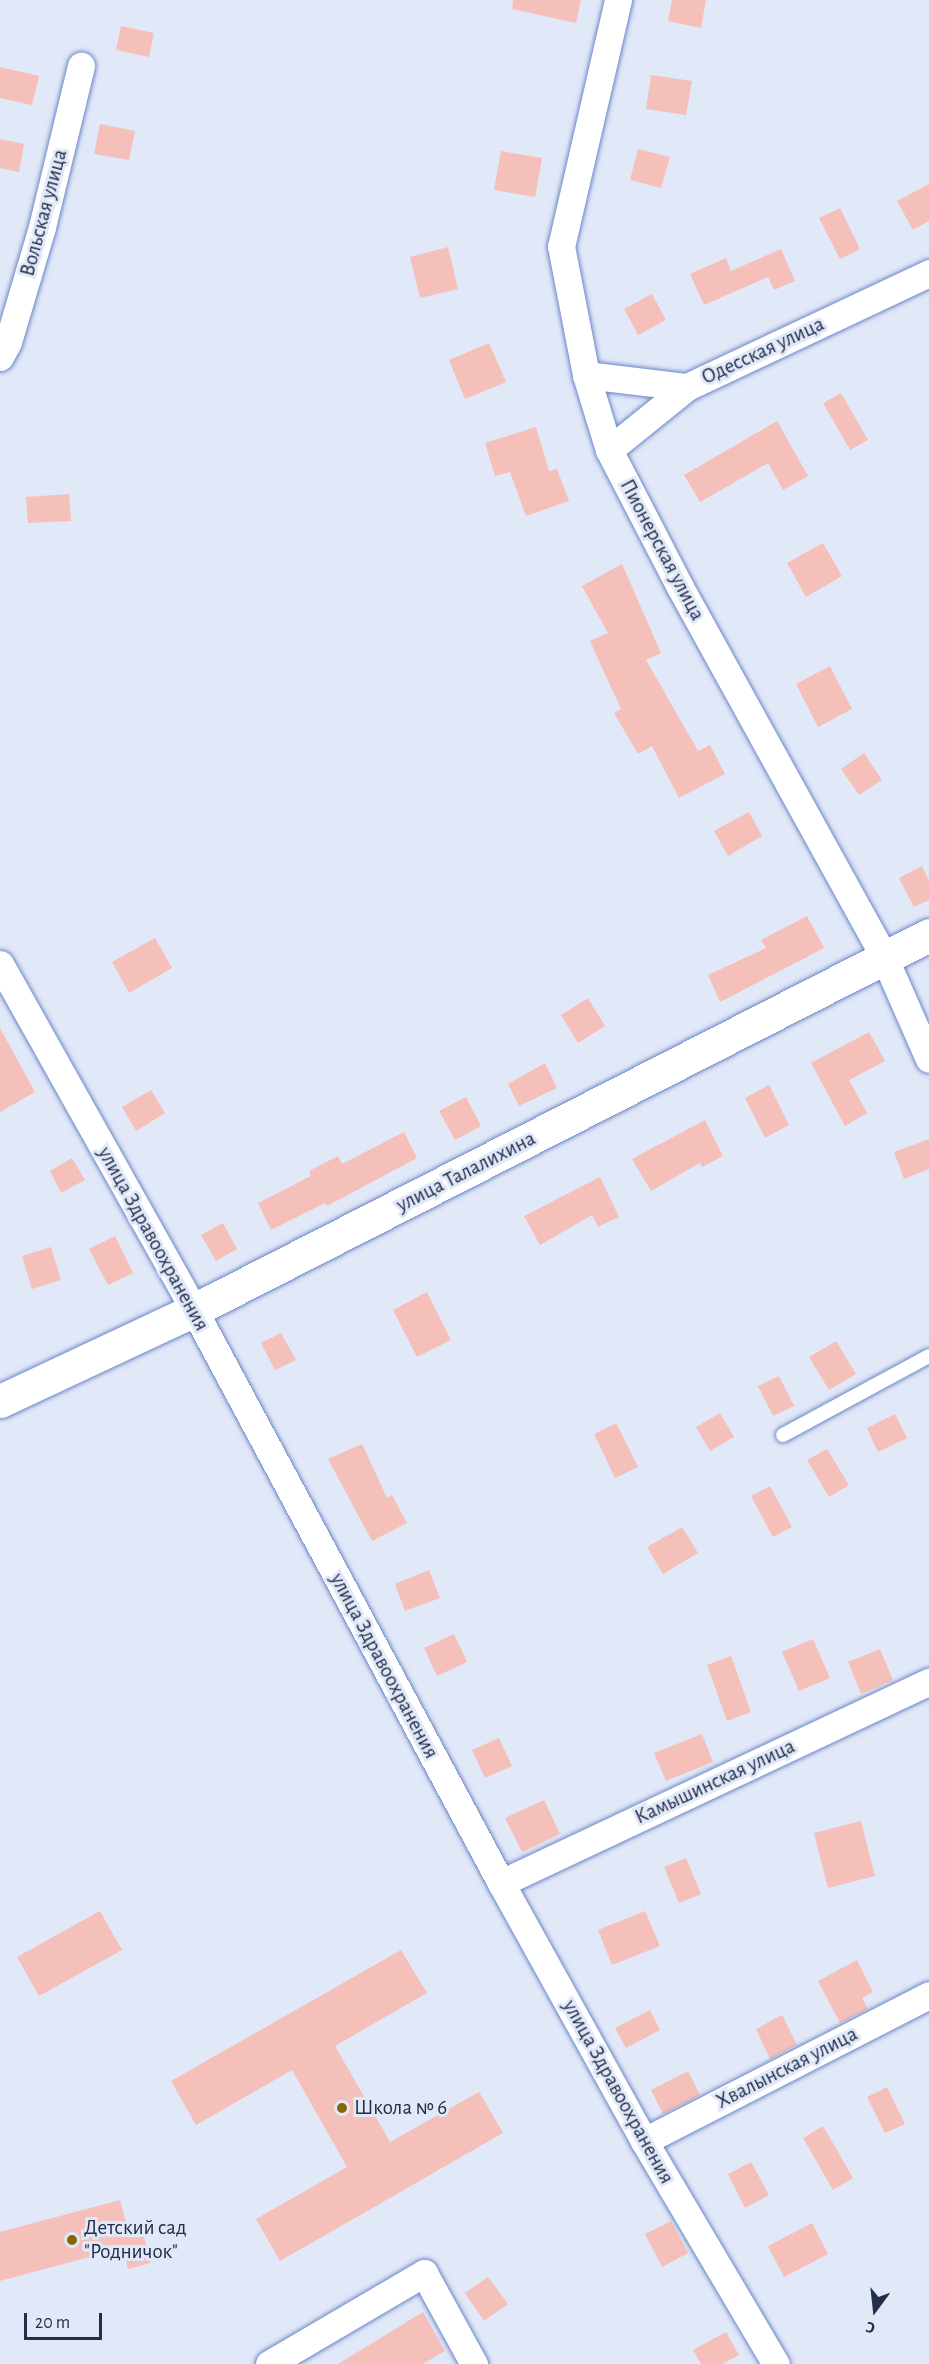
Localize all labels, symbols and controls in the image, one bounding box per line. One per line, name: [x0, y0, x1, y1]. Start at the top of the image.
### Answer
street label: Вольская улица: [15, 147, 73, 279]
street label: Одесская улица: [698, 312, 828, 390]
street label: Пионерская улица: [614, 475, 710, 625]
street label: улица Талалихина: [392, 1126, 540, 1218]
street label: улица Здравоохранения: [92, 1143, 214, 1335]
street label: улица Здравоохранения: [324, 1569, 444, 1763]
street label: Камышинская улица: [631, 1734, 799, 1830]
street label: улица Здравоохранения: [557, 1996, 679, 2188]
street label: Хвалынская улица: [712, 2022, 862, 2114]
place label: Школа № 6: [354, 2095, 447, 2121]
marker: Школа № 6: [335, 2101, 349, 2115]
place label: Детский сад "Родничок": [84, 2215, 187, 2265]
marker: Детский сад "Родничок": [65, 2233, 79, 2247]
north arrow: [845, 2280, 905, 2340]
scale bar: [27, 2301, 105, 2339]
text: 20 m: [35, 2314, 70, 2332]
text: С: [864, 2319, 877, 2336]

